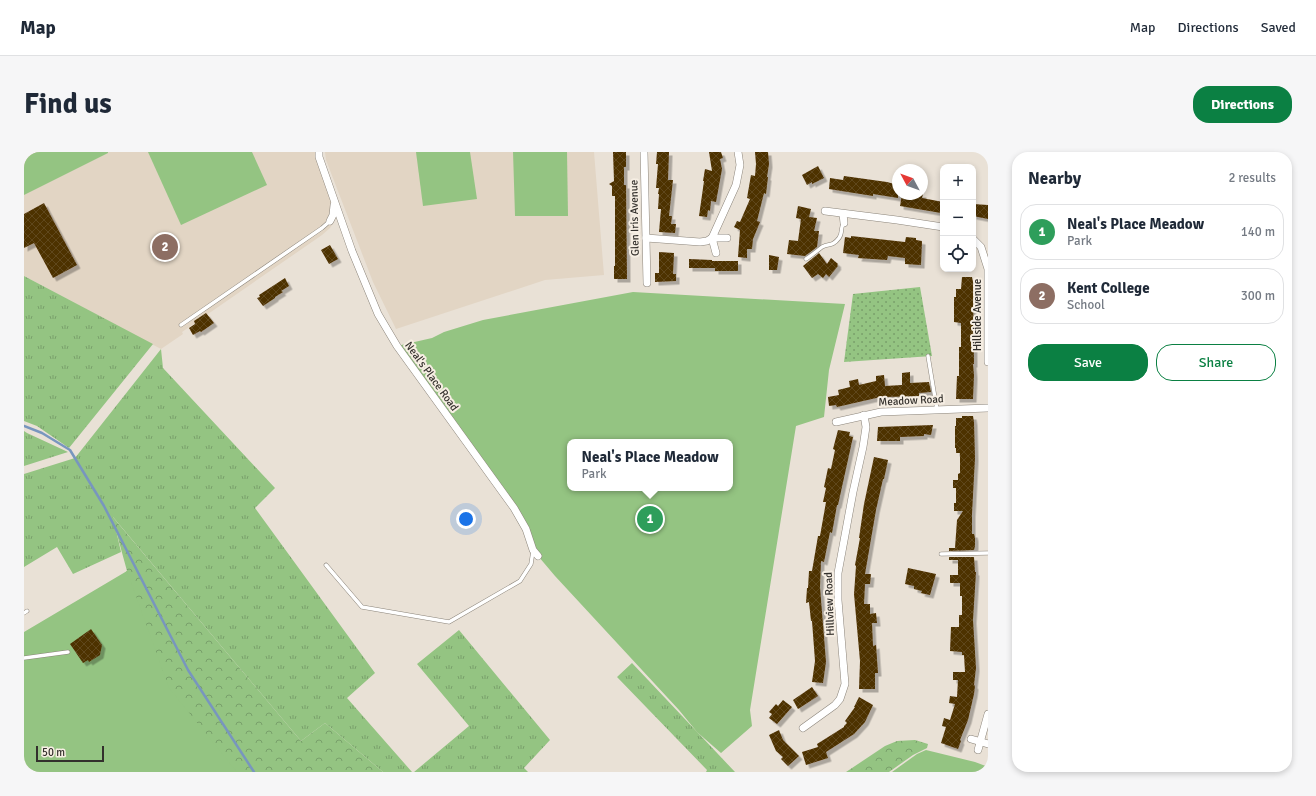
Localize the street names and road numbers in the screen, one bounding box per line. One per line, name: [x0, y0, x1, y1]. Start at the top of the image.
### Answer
street label: Glen Iris Avenue: [627, 180, 642, 256]
street label: Hillside Avenue: [971, 279, 984, 351]
street label: Neal's Place Road: [402, 339, 461, 414]
street label: Meadow Road: [878, 392, 944, 409]
street label: Hillview Road: [822, 572, 837, 636]

